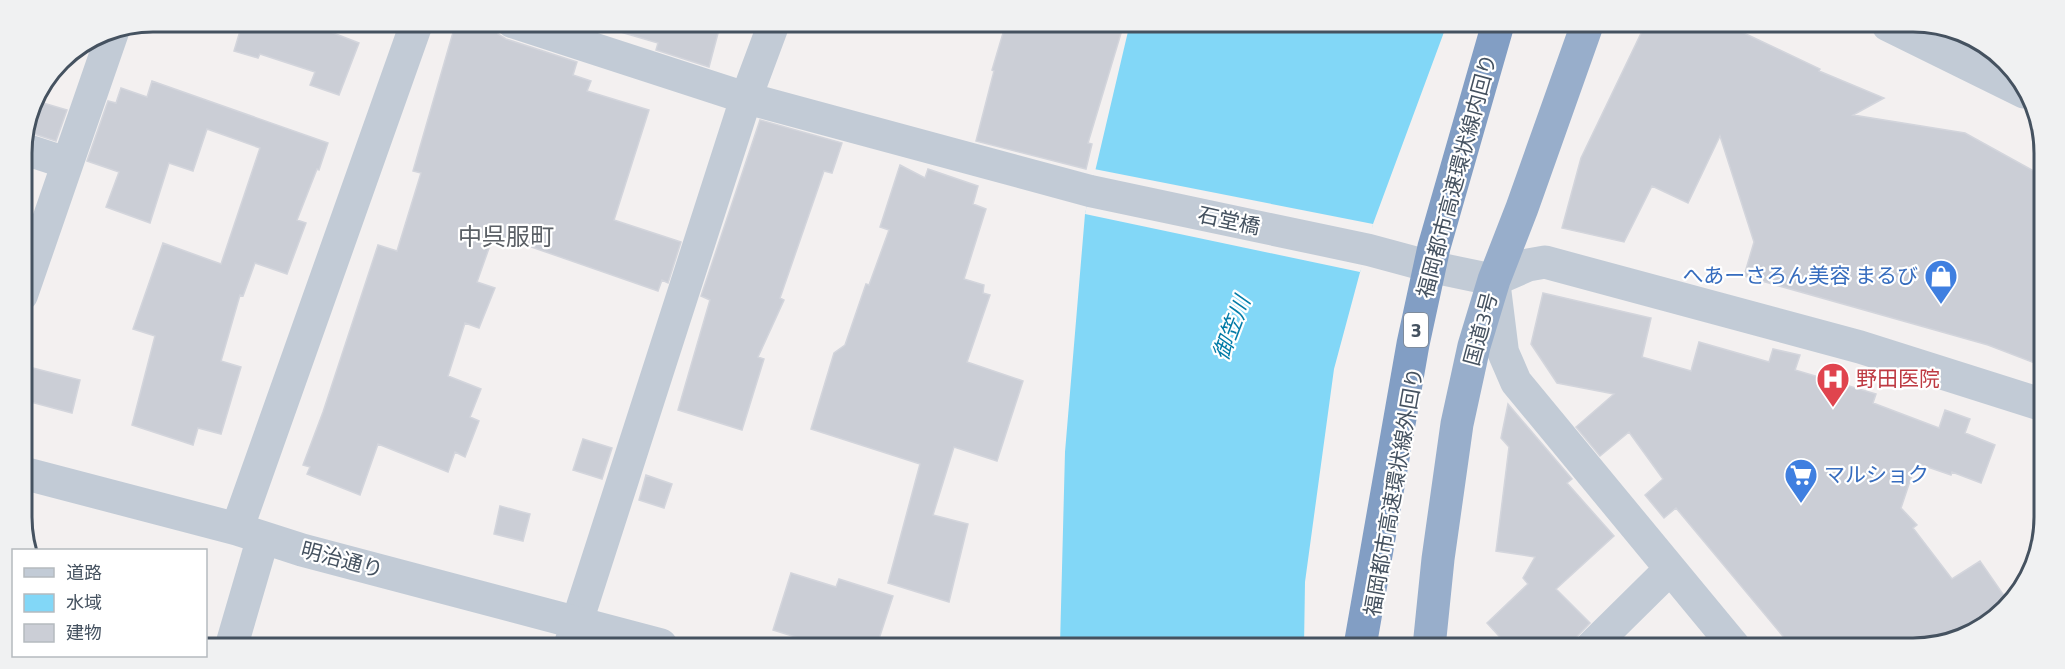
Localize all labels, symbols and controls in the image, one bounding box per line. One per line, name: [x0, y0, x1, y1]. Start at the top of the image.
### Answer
street label: 福岡都市高速環状線内回り: [1408, 50, 1504, 302]
street label: 石堂橋: [1195, 198, 1263, 242]
district label: 中呉服町: [458, 218, 554, 254]
shop icon: へあーさろん美容 まるび: [1923, 258, 1959, 305]
place label: へあーさろん美容 まるび: [1682, 259, 1918, 291]
street label: 国道3号: [1455, 288, 1505, 369]
water label: 御笠川: [1203, 289, 1259, 365]
road number: 3: [1404, 313, 1428, 347]
hospital icon: 野田医院: [1815, 361, 1851, 408]
place label: 野田医院: [1856, 362, 1940, 394]
street label: 福岡都市高速環状線外回り: [1355, 365, 1431, 619]
supermarket icon: マルショク: [1783, 457, 1819, 504]
place label: マルショク: [1824, 458, 1929, 490]
street label: 明治通り: [298, 533, 387, 585]
legend: [12, 549, 207, 657]
text: 道路: [66, 559, 102, 586]
text: 水域: [66, 589, 102, 616]
text: 建物: [66, 619, 102, 646]

